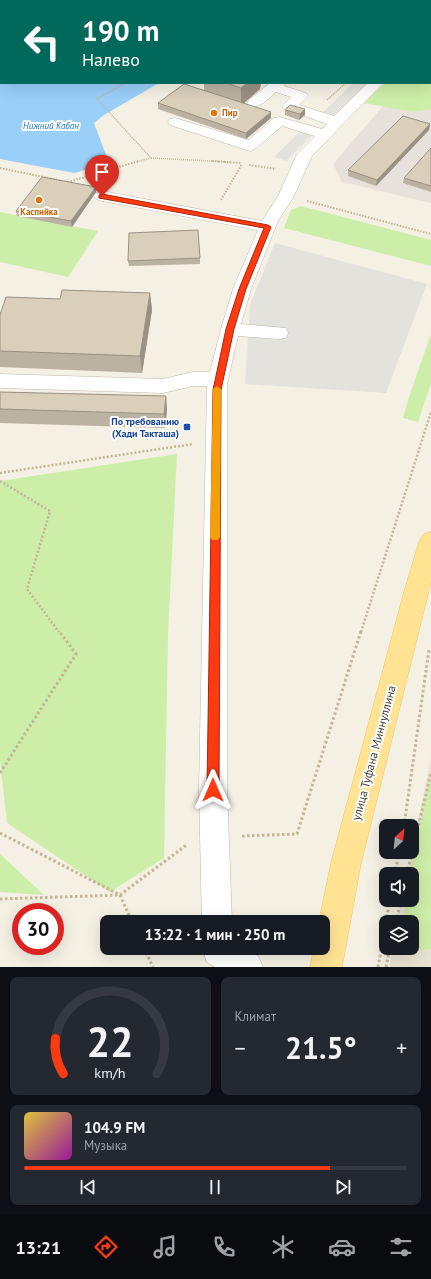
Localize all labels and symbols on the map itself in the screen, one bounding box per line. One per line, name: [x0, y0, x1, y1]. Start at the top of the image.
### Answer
place label: Пир: [222, 107, 238, 118]
marker: Пир: [209, 108, 219, 118]
water label: Нижний Кабан: [23, 120, 79, 131]
pin: [85, 155, 119, 196]
marker: Каспийка: [34, 195, 44, 205]
place label: Каспийка: [20, 206, 58, 217]
place label: По требованию (Хади Такташа): [111, 415, 179, 440]
marker: По требованию (Хади Такташа): [182, 422, 192, 432]
street label: улица Туфана Миннуллина: [348, 684, 399, 822]
position arrow: [192, 769, 234, 811]
north arrow: [379, 819, 419, 859]
speed limit sign: 30: [12, 903, 64, 955]

